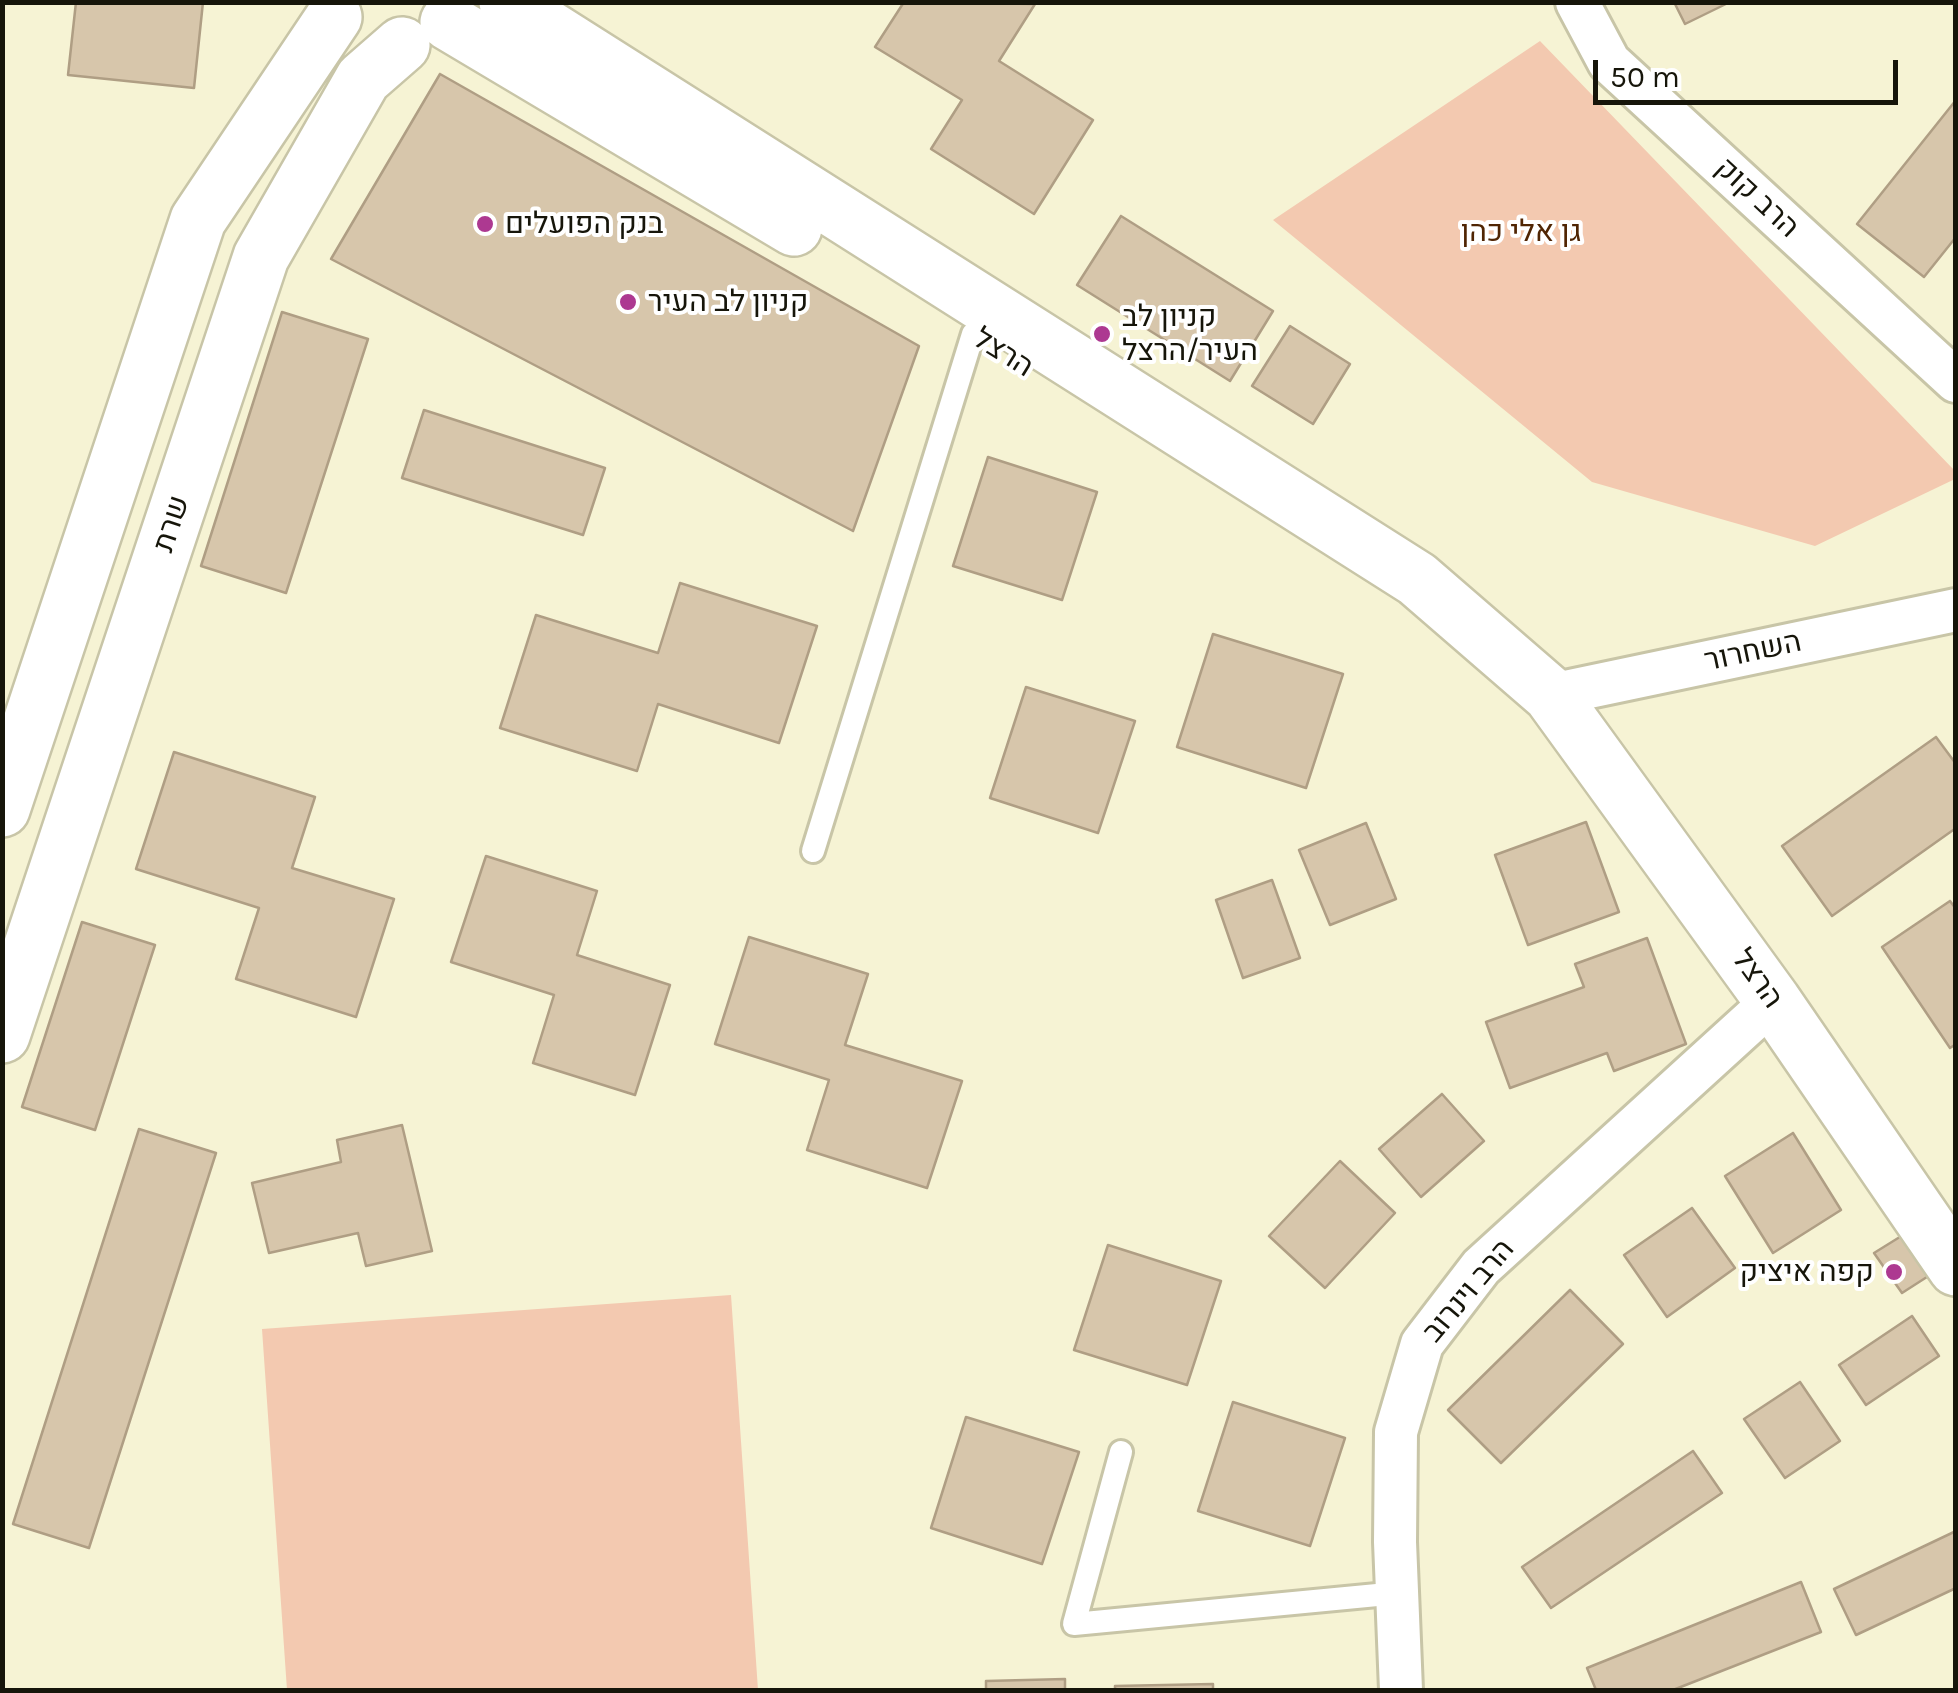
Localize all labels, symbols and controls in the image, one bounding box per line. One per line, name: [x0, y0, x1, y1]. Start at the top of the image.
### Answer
scale bar: [1598, 40, 1903, 102]
text: 50 m: [1610, 59, 1680, 95]
street label: הרב קוק: [1708, 150, 1806, 246]
place label: בנק הפועלים: [505, 206, 664, 242]
marker: בנק הפועלים: [474, 213, 496, 235]
park label: גן אלי כהן: [1461, 214, 1581, 250]
place label: קניון לב העיר: [648, 284, 808, 320]
marker: קניון לב העיר: [617, 291, 639, 313]
place label: קניון לב העיר/הרצל: [1122, 299, 1258, 370]
street label: הרצל: [966, 321, 1040, 385]
marker: קניון לב העיר/הרצל: [1091, 323, 1113, 345]
street label: שרת: [146, 491, 198, 557]
street label: השחרור: [1701, 624, 1805, 680]
street label: הרצל: [1724, 942, 1790, 1016]
street label: הרב וינרוב: [1416, 1232, 1522, 1350]
place label: קפה איציק: [1739, 1254, 1874, 1290]
marker: קפה איציק: [1883, 1261, 1905, 1283]

